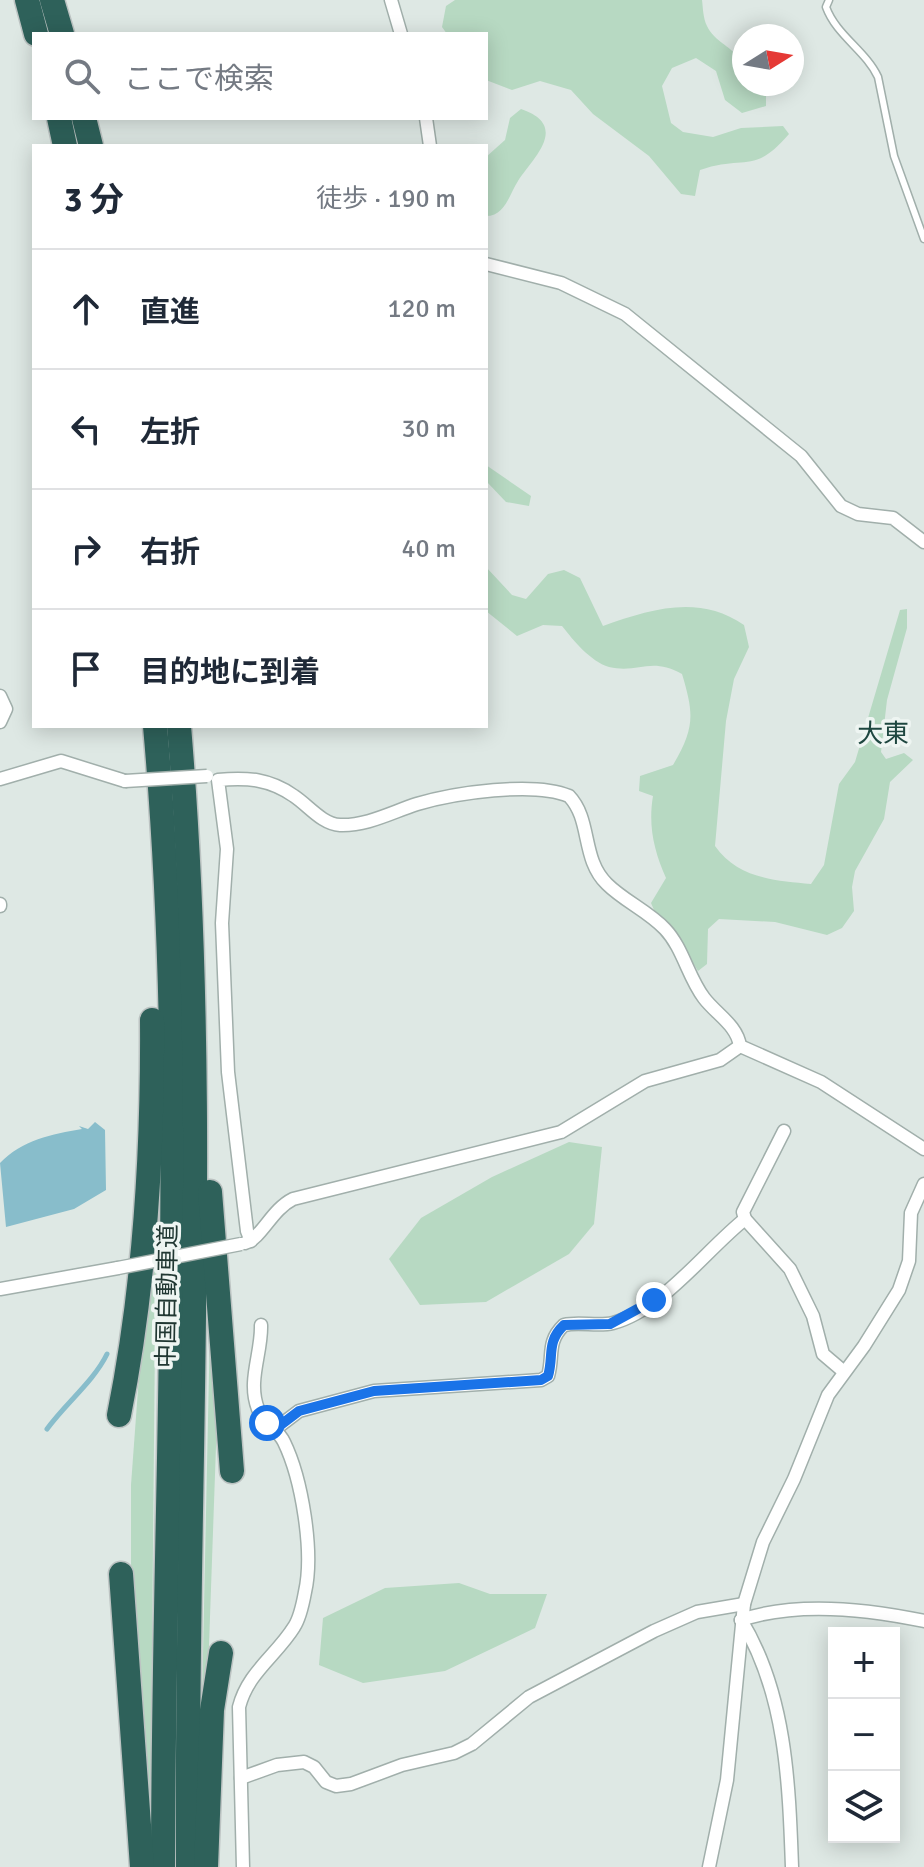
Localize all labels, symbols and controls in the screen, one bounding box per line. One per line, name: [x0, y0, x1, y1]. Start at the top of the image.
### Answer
north arrow: [732, 24, 804, 96]
search box: [32, 32, 488, 120]
icon: search: [60, 54, 104, 98]
text: ここで検索: [124, 61, 274, 98]
text: 3 分: [64, 179, 124, 221]
text: 徒歩 · 190 m: [316, 183, 456, 215]
icon: ahead: [64, 287, 108, 331]
text: 120 m: [387, 293, 456, 325]
text: 直進: [140, 294, 200, 331]
icon: left: [64, 407, 108, 451]
text: 30 m: [401, 413, 456, 445]
text: 左折: [140, 414, 200, 451]
icon: right: [64, 527, 108, 571]
text: 40 m: [401, 533, 456, 565]
text: 右折: [140, 534, 200, 571]
icon: arrive: [64, 647, 108, 691]
text: 目的地に到着: [140, 654, 320, 691]
district label: 大東: [857, 718, 909, 750]
street label: 中国自動車道: [151, 1224, 183, 1368]
route end: [636, 1282, 672, 1318]
route start: [249, 1405, 285, 1441]
map controls: [828, 1627, 900, 1843]
button: +: [828, 1627, 900, 1699]
button: −: [828, 1699, 900, 1771]
button: layers: [828, 1771, 900, 1843]

